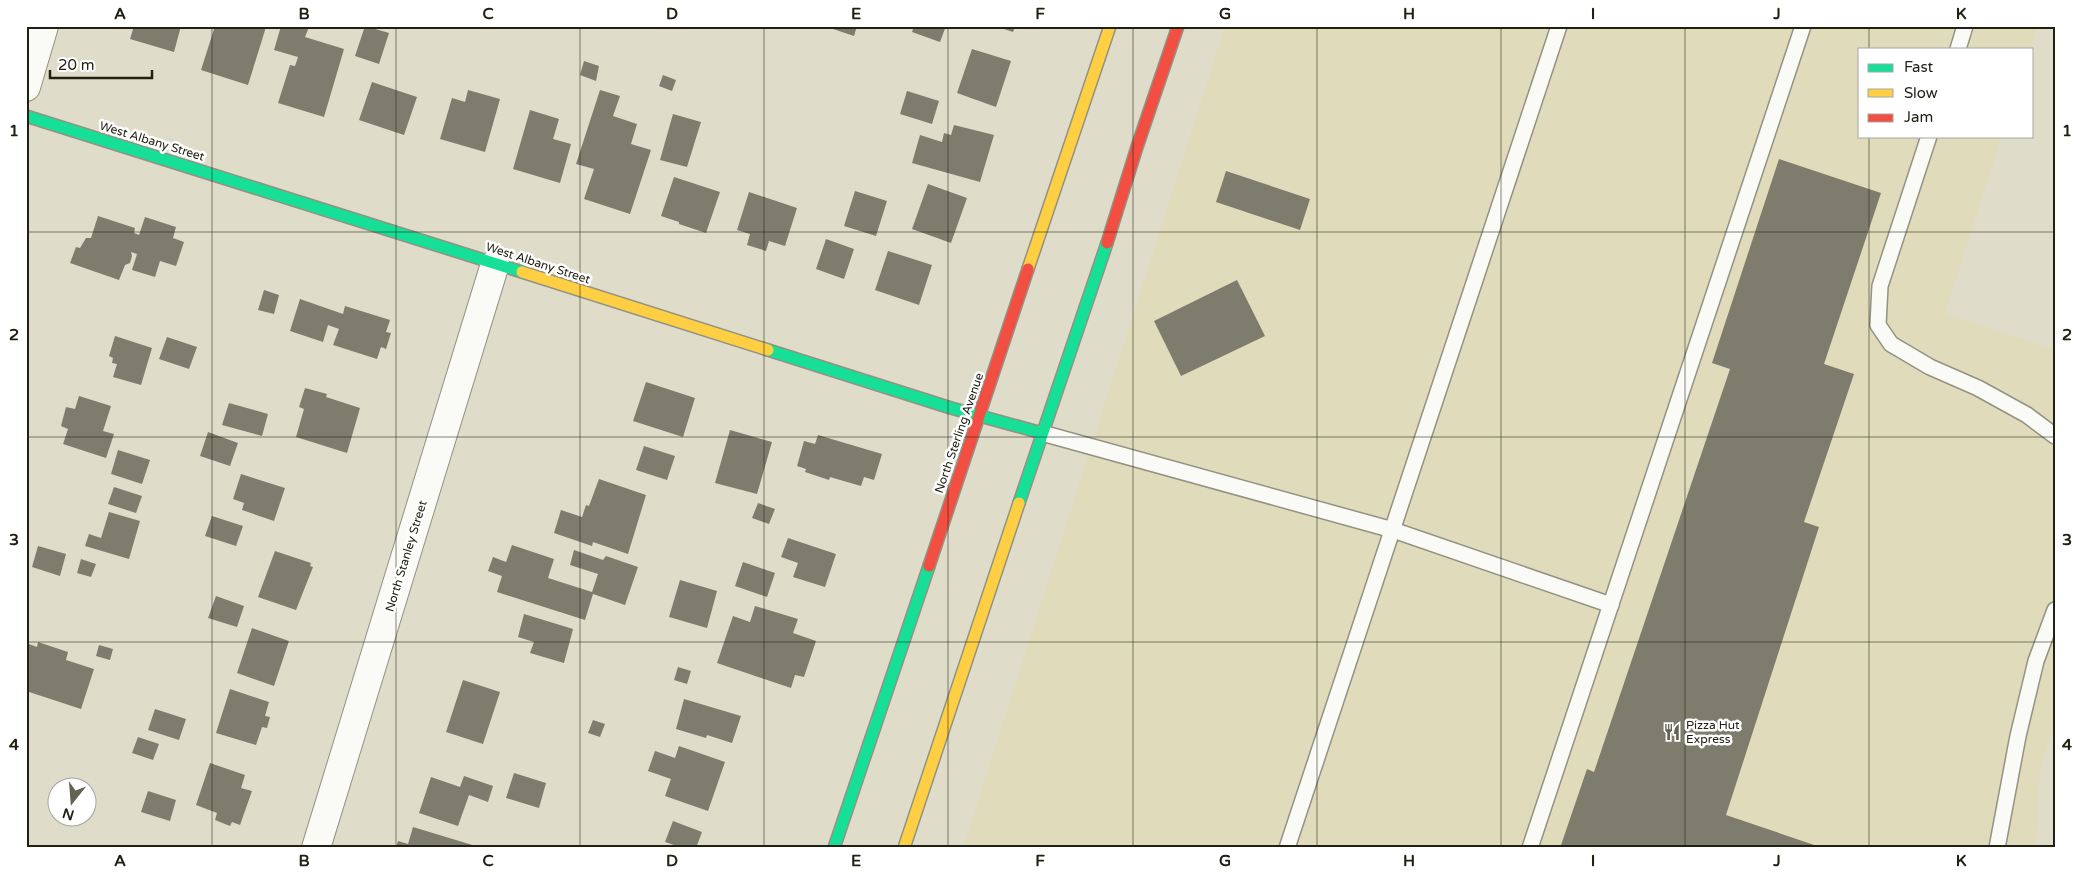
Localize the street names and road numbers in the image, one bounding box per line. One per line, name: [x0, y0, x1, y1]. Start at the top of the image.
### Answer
street label: West Albany Street: [98, 118, 207, 164]
street label: West Albany Street: [484, 239, 592, 287]
street label: North Sterling Avenue: [932, 371, 986, 495]
street label: North Stanley Street: [382, 498, 430, 613]

